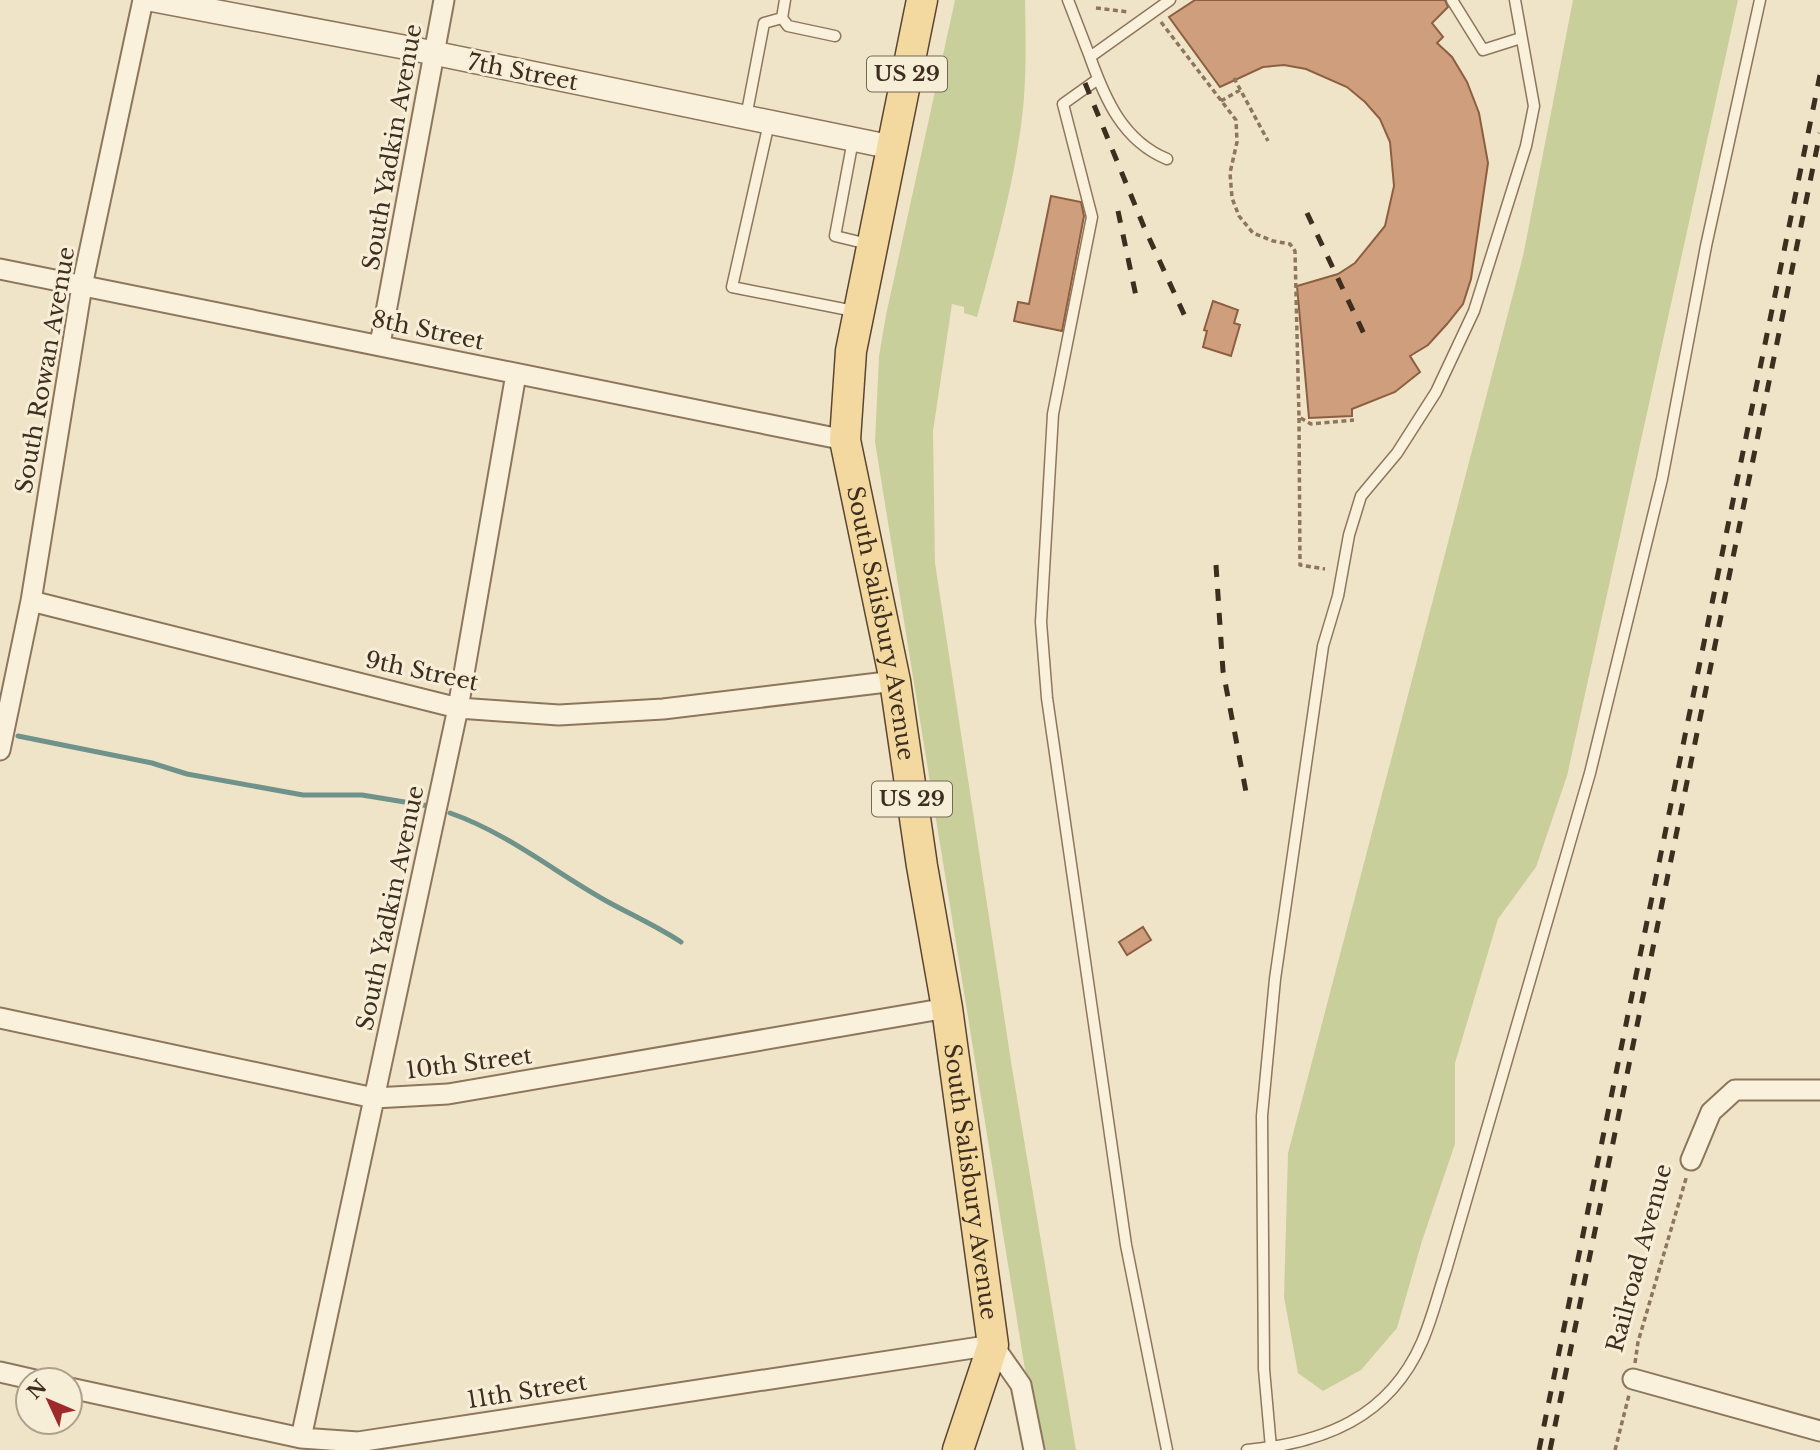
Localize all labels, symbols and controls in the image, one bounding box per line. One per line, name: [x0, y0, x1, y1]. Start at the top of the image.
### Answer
street label: South Yadkin Avenue: [357, 22, 427, 272]
street label: 7th Street: [465, 48, 581, 96]
road number: US 29: [867, 56, 947, 92]
street label: South Rowan Avenue: [9, 244, 81, 496]
street label: 8th Street: [369, 304, 487, 356]
street label: South Salisbury Avenue: [841, 484, 920, 762]
street label: 9th Street: [363, 645, 481, 697]
road number: US 29: [872, 782, 952, 816]
street label: South Yadkin Avenue: [350, 783, 430, 1033]
street label: 10th Street: [404, 1041, 534, 1085]
street label: South Salisbury Avenue: [938, 1042, 1003, 1322]
street label: Railroad Avenue: [1600, 1161, 1678, 1355]
north arrow: [14, 1366, 84, 1436]
street label: 11th Street: [465, 1368, 589, 1414]
text: N: [23, 1375, 52, 1404]

